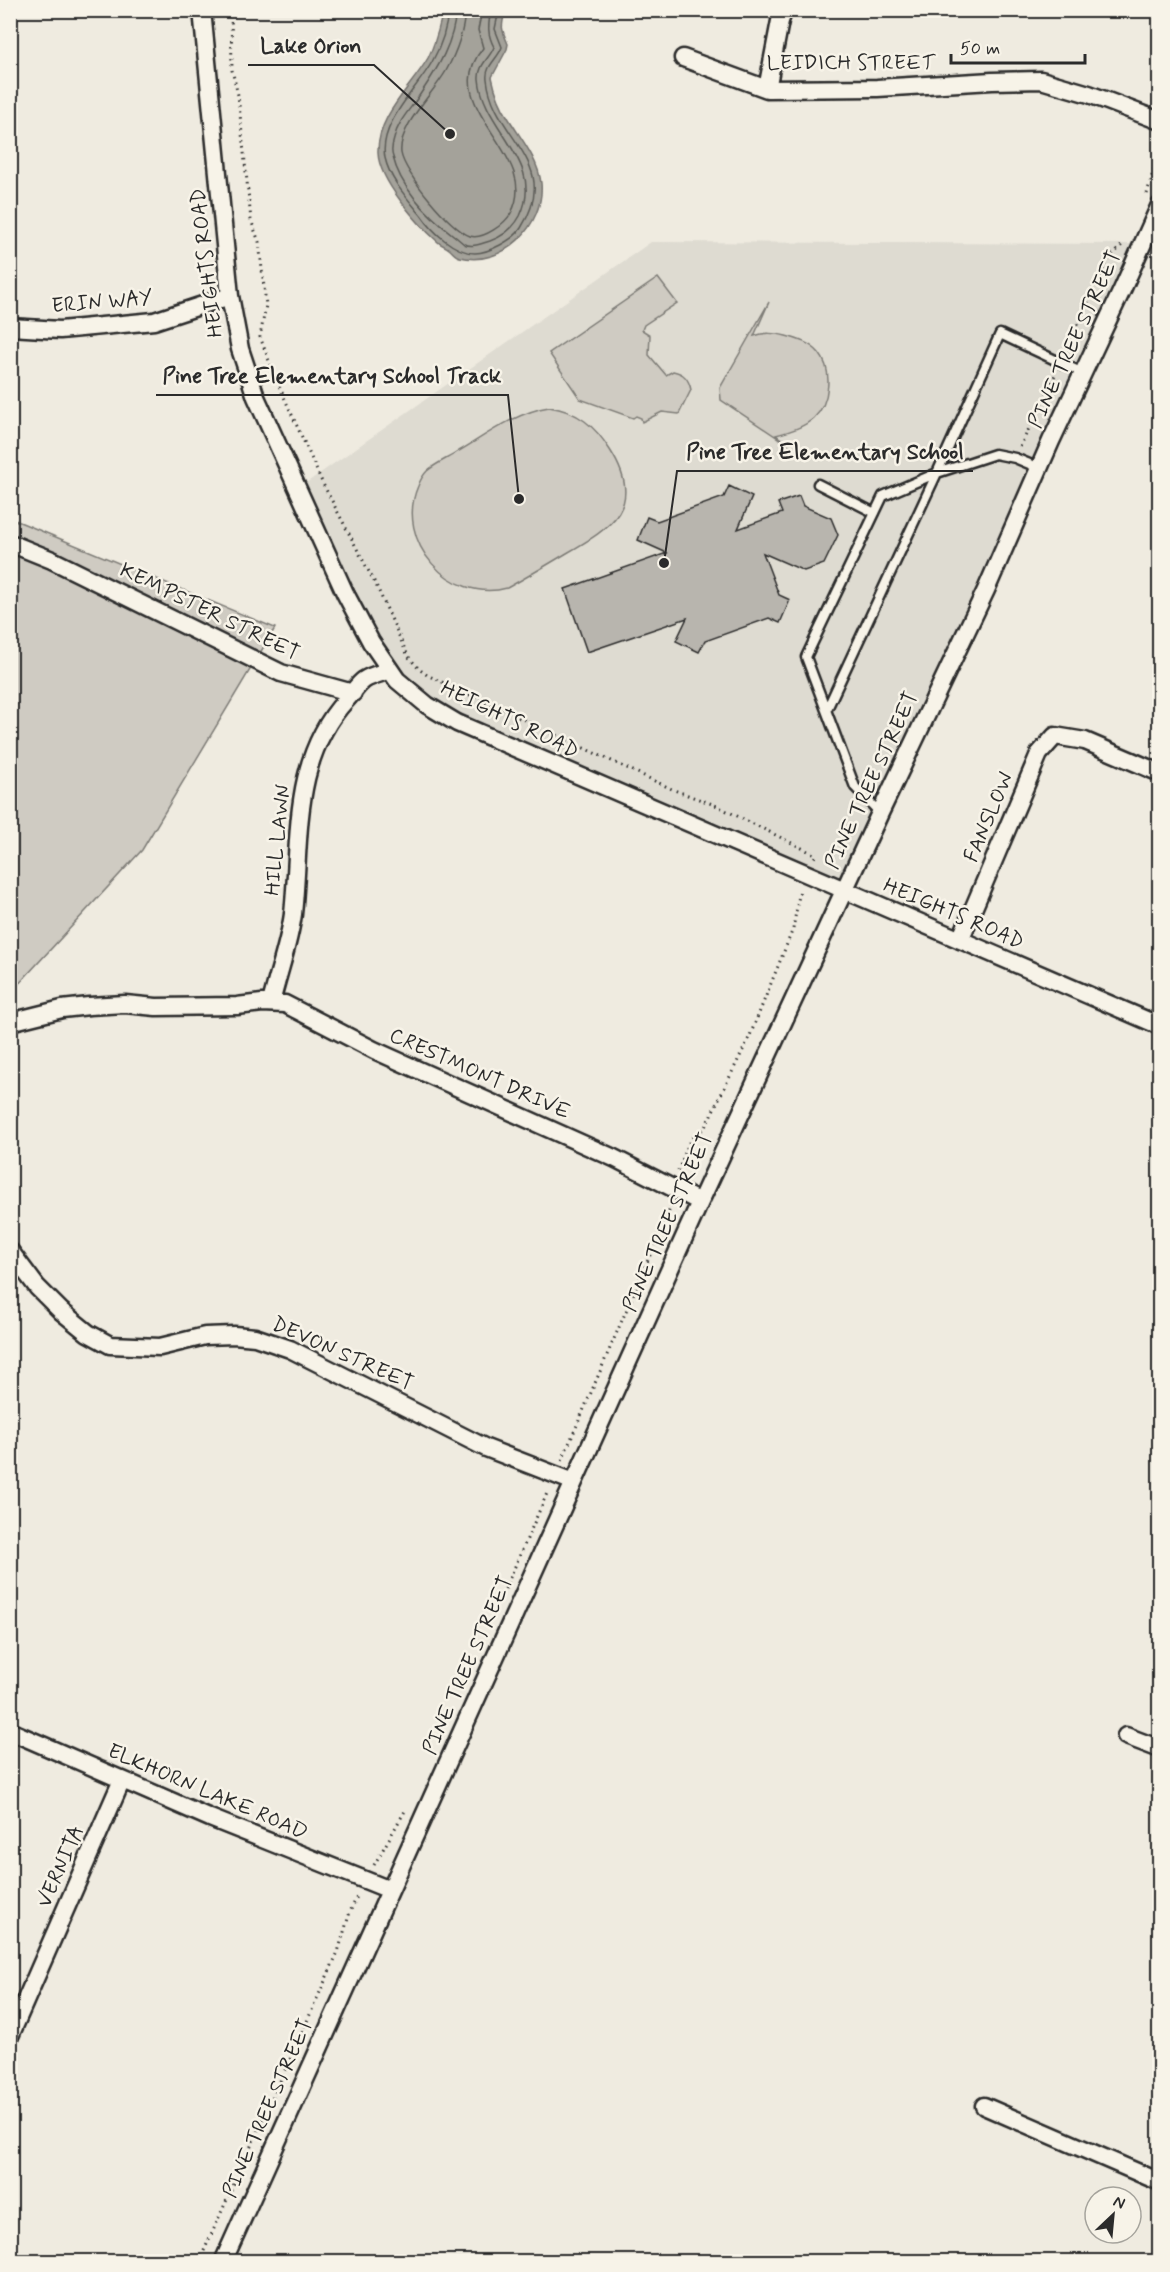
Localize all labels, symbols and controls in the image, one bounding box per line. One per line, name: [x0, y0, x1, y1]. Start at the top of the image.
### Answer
callout: Lake Orion: [248, 25, 374, 65]
scale bar: [951, 27, 1084, 65]
text: Lake Orion: [260, 33, 362, 61]
text: 50 m: [960, 37, 1000, 61]
street label: LEIDICH STREET: [767, 49, 936, 77]
street label: HEIGHTS ROAD: [184, 187, 230, 339]
street label: PINE TREE STREET: [1021, 246, 1128, 433]
street label: ERIN WAY: [51, 284, 154, 320]
callout: Pine Tree Elementary School Track: [156, 355, 508, 395]
text: Pine Tree Elementary School Track: [163, 363, 502, 391]
callout: Pine Tree Elementary School: [677, 431, 973, 471]
text: Pine Tree Elementary School: [686, 439, 964, 467]
street label: KEMPSTER STREET: [115, 556, 304, 668]
street label: HEIGHTS ROAD: [436, 674, 583, 765]
street label: PINE TREE STREET: [818, 687, 925, 874]
street label: FANSLOW: [957, 768, 1020, 867]
street label: HILL LAWN: [258, 783, 298, 897]
street label: HEIGHTS ROAD: [879, 872, 1028, 956]
street label: CRESTMONT DRIVE: [385, 1021, 575, 1126]
street label: PINE TREE STREET: [616, 1129, 720, 1316]
street label: DEVON STREET: [267, 1310, 418, 1398]
street label: PINE TREE STREET: [416, 1572, 520, 1759]
street label: ELKHORN LAKE ROAD: [103, 1737, 312, 1847]
street label: VERNITA: [30, 1821, 91, 1912]
street label: PINE TREE STREET: [216, 2015, 320, 2202]
north arrow: [1083, 2185, 1143, 2245]
text: N: [1110, 2191, 1128, 2215]

